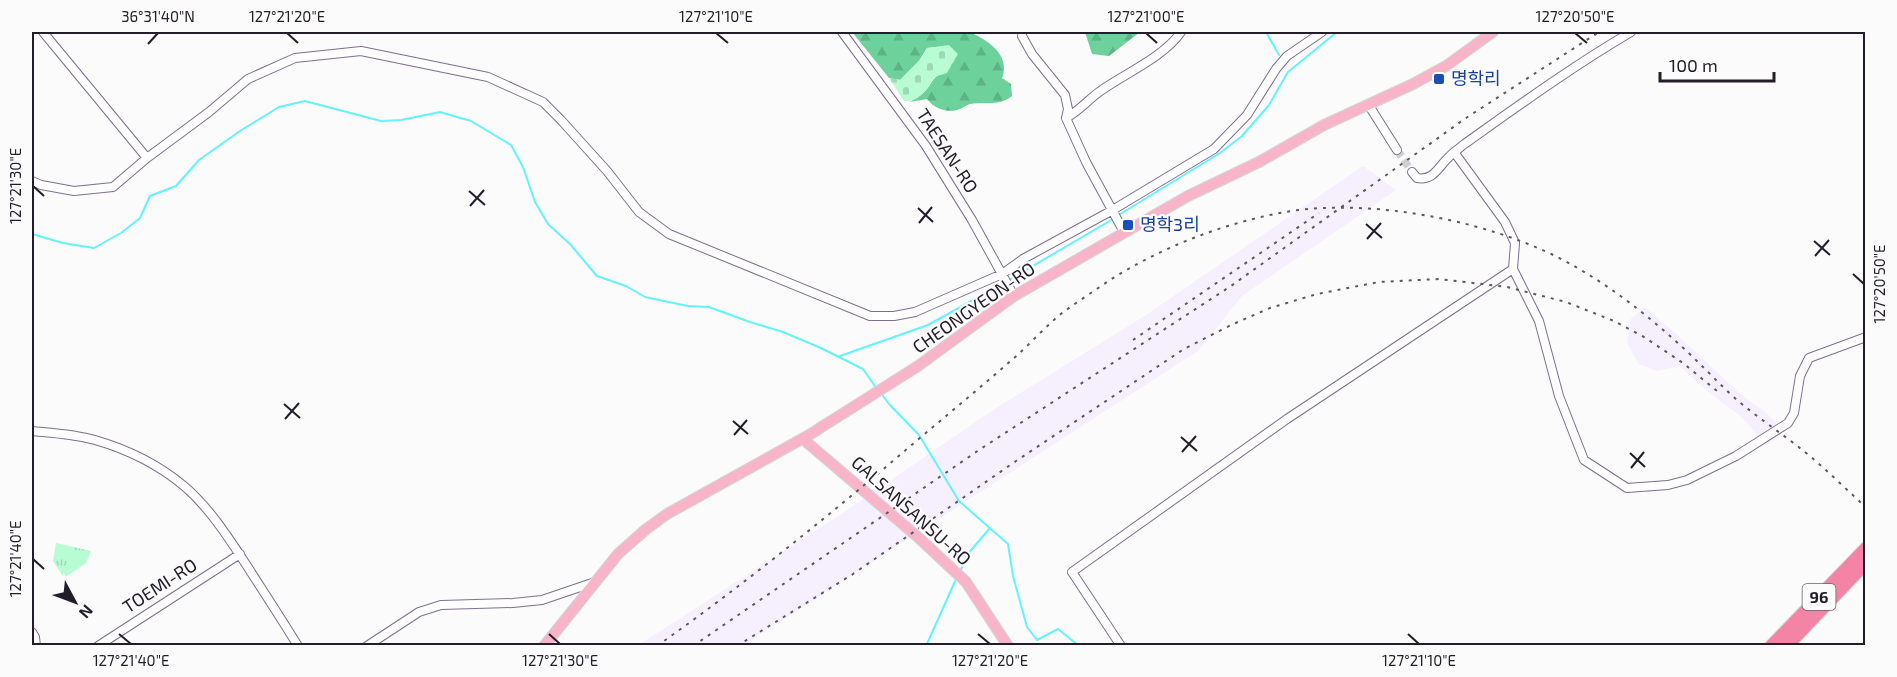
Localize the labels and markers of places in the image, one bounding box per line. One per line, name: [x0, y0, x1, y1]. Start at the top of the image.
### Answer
place label: 명학리: [1451, 67, 1501, 89]
marker: 명학리: [1432, 72, 1446, 86]
place label: 명학3리: [1140, 213, 1200, 235]
marker: 명학3리: [1121, 218, 1135, 232]

